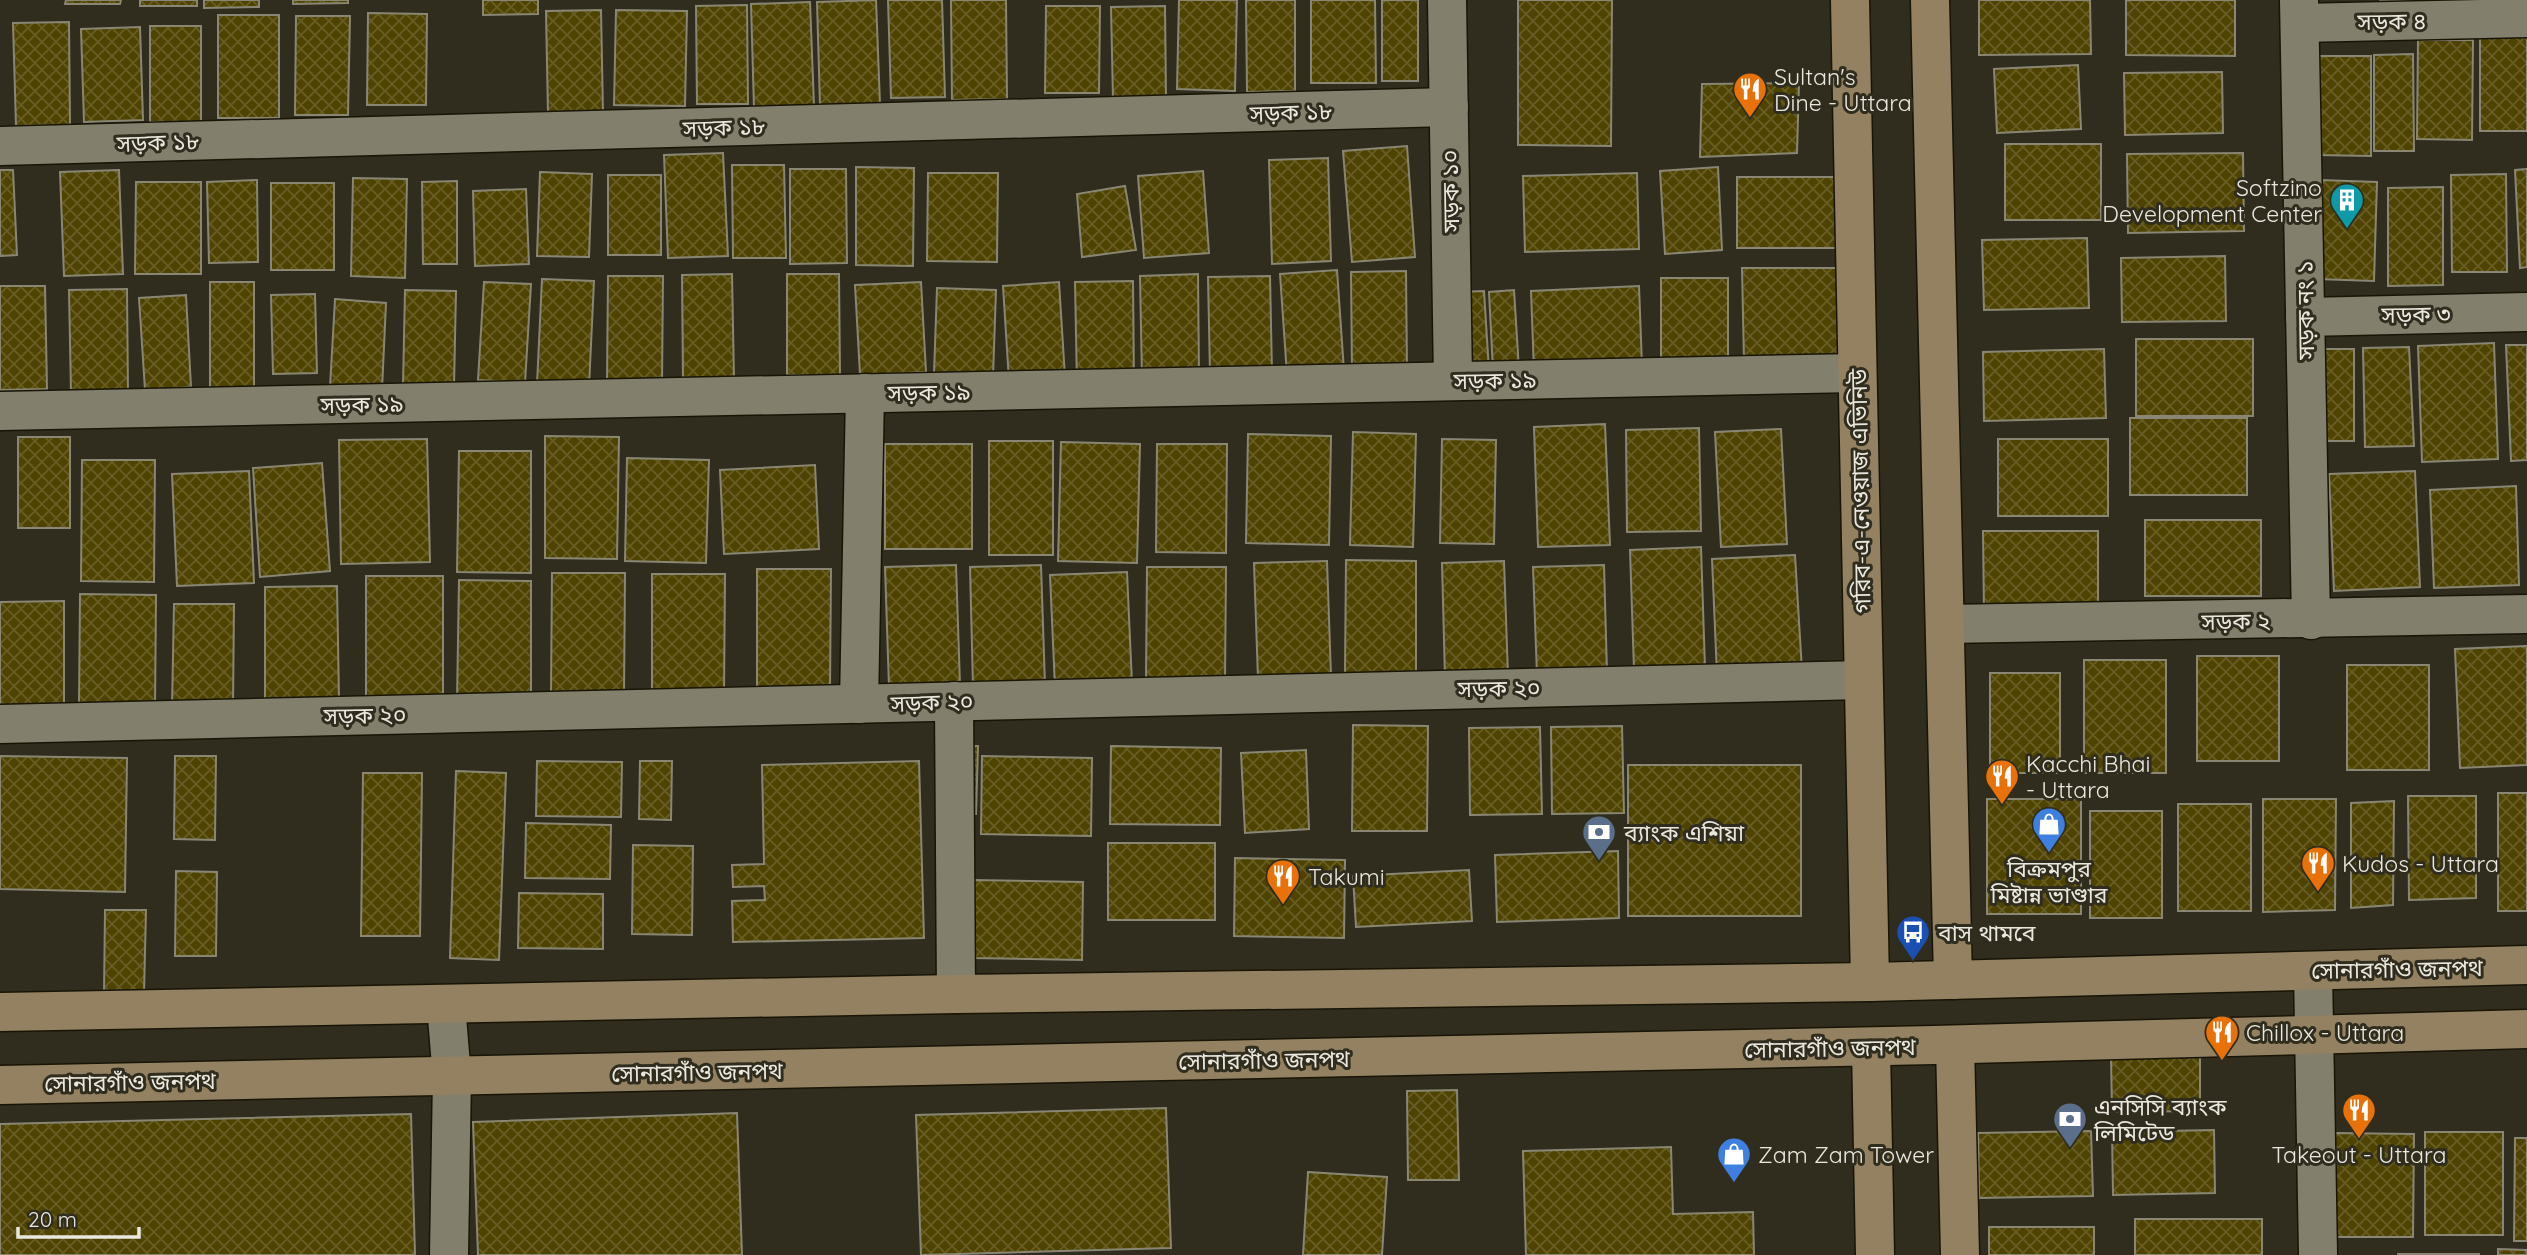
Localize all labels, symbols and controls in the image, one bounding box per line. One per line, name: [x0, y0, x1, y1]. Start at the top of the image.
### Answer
street label: সড়ক ৪: [2356, 6, 2427, 36]
place label: Sultan's Dine - Uttara: [1774, 62, 1912, 117]
restaurant icon: Sultan's Dine - Uttara: [1731, 70, 1769, 119]
street label: সড়ক ১৮: [1248, 96, 1333, 128]
street label: সড়ক ১৮: [681, 111, 766, 143]
street label: সড়ক ১৮: [115, 126, 200, 158]
street label: সড়ক ১০: [1435, 149, 1465, 234]
place label: Softzino Development Center: [2102, 173, 2322, 228]
building icon: Softzino Development Center: [2328, 181, 2366, 230]
street label: সড়ক নং ১: [2290, 260, 2320, 361]
street label: সড়ক ৩: [2380, 299, 2451, 329]
street label: সড়ক ১৯: [1452, 365, 1537, 395]
street label: গরিব-এ-নেওয়াজ এভিনিউ: [1843, 368, 1877, 613]
street label: সড়ক ১৯: [886, 377, 971, 407]
street label: সড়ক ১৯: [319, 389, 404, 419]
street label: সড়ক ২: [2200, 606, 2271, 636]
street label: সড়ক ২০: [1456, 673, 1541, 703]
street label: সড়ক ২০: [889, 686, 974, 718]
street label: সড়ক ২০: [322, 700, 407, 730]
place label: Kacchi Bhai - Uttara: [2026, 749, 2150, 804]
restaurant icon: Kacchi Bhai - Uttara: [1983, 757, 2021, 806]
shop icon: বিক্রমপুর মিষ্টান্ন ভাণ্ডার: [2030, 805, 2068, 854]
bank icon: ব্যাংক এশিয়া: [1580, 813, 1618, 862]
place label: ব্যাংক এশিয়া: [1623, 818, 1745, 847]
restaurant icon: Kudos - Uttara: [2299, 844, 2337, 893]
place label: Kudos - Uttara: [2342, 849, 2499, 878]
place label: বিক্রমপুর মিষ্টান্ন ভাণ্ডার: [1989, 854, 2108, 909]
restaurant icon: Takumi: [1264, 857, 1302, 906]
place label: Takumi: [1308, 862, 1385, 891]
bus stop icon: বাস থামবে: [1894, 913, 1932, 962]
place label: বাস থামবে: [1937, 918, 2036, 947]
street label: সোনারগাঁও জনপথ: [2311, 953, 2484, 985]
restaurant icon: Chillox - Uttara: [2203, 1013, 2241, 1062]
place label: Chillox - Uttara: [2246, 1018, 2404, 1047]
street label: সোনারগাঁও জনপথ: [1744, 1032, 1917, 1064]
street label: সোনারগাঁও জনপথ: [1178, 1044, 1351, 1076]
street label: সোনারগাঁও জনপথ: [611, 1056, 784, 1088]
street label: সোনারগাঁও জনপথ: [44, 1066, 217, 1098]
restaurant icon: Takeout - Uttara: [2340, 1091, 2378, 1140]
place label: এনসিসি ব্যাংক লিমিটেড: [2093, 1092, 2227, 1147]
bank icon: এনসিসি ব্যাংক লিমিটেড: [2051, 1100, 2089, 1149]
shop icon: Zam Zam Tower: [1715, 1135, 1753, 1184]
place label: Zam Zam Tower: [1758, 1140, 1934, 1169]
place label: Takeout - Uttara: [2271, 1140, 2447, 1169]
scale bar: [18, 1196, 138, 1240]
text: 20 m: [28, 1206, 77, 1232]

